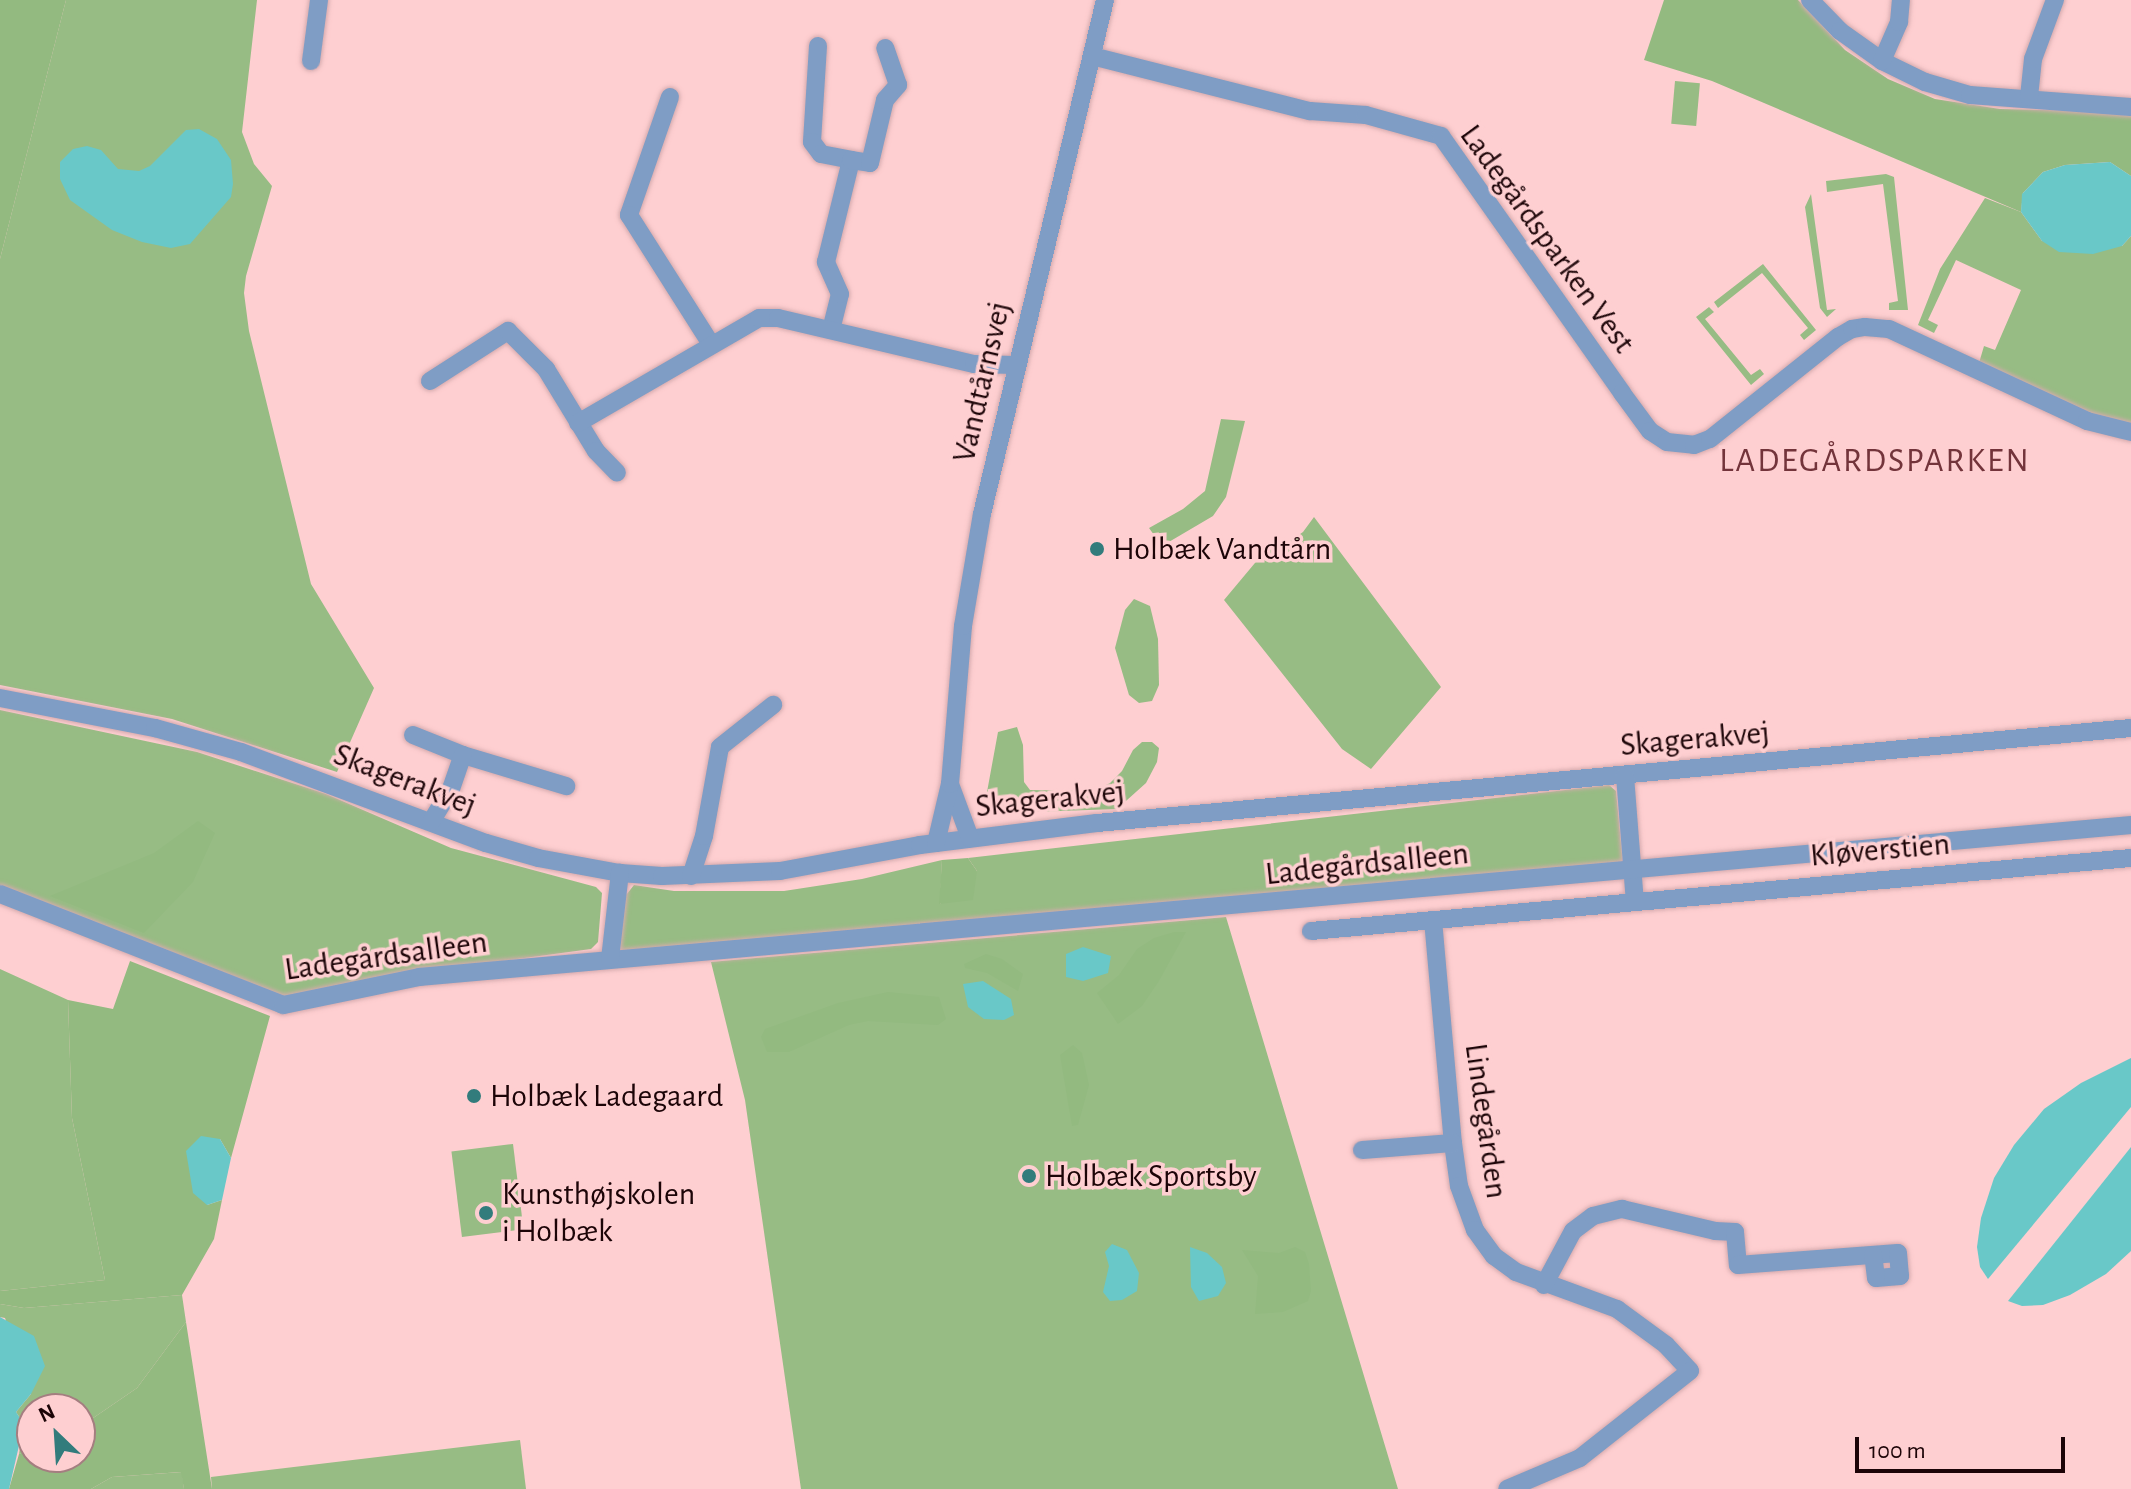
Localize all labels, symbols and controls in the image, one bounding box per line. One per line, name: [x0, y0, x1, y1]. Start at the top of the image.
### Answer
street label: Ladegårdsparken Vest: [1451, 117, 1643, 361]
street label: Vandtårnsvej: [945, 298, 1019, 466]
district label: LADEGÅRDSPARKEN: [1719, 442, 2031, 482]
place label: Holbæk Vandtårn: [1113, 530, 1331, 568]
marker: Holbæk Vandtårn: [1088, 540, 1106, 558]
street label: Skagerakvej: [1619, 713, 1771, 765]
street label: Skagerakvej: [328, 735, 482, 825]
street label: Skagerakvej: [974, 772, 1126, 826]
street label: Kløverstien: [1809, 825, 1951, 875]
street label: Ladegårdsalleen: [1264, 834, 1470, 894]
street label: Ladegårdsalleen: [282, 923, 490, 989]
street label: Lindegården: [1456, 1041, 1516, 1201]
place label: Holbæk Ladegaard: [490, 1077, 723, 1115]
marker: Holbæk Ladegaard: [465, 1087, 483, 1105]
place label: Holbæk Sportsby: [1045, 1157, 1257, 1195]
marker: Holbæk Sportsby: [1020, 1167, 1038, 1185]
place label: Kunsthøjskolen i Holbæk: [502, 1176, 695, 1251]
marker: Kunsthøjskolen i Holbæk: [477, 1204, 495, 1222]
north arrow: [16, 1393, 96, 1473]
text: N: [35, 1400, 58, 1426]
scale bar: [1859, 1421, 2069, 1471]
text: 100 m: [1869, 1439, 1926, 1463]

